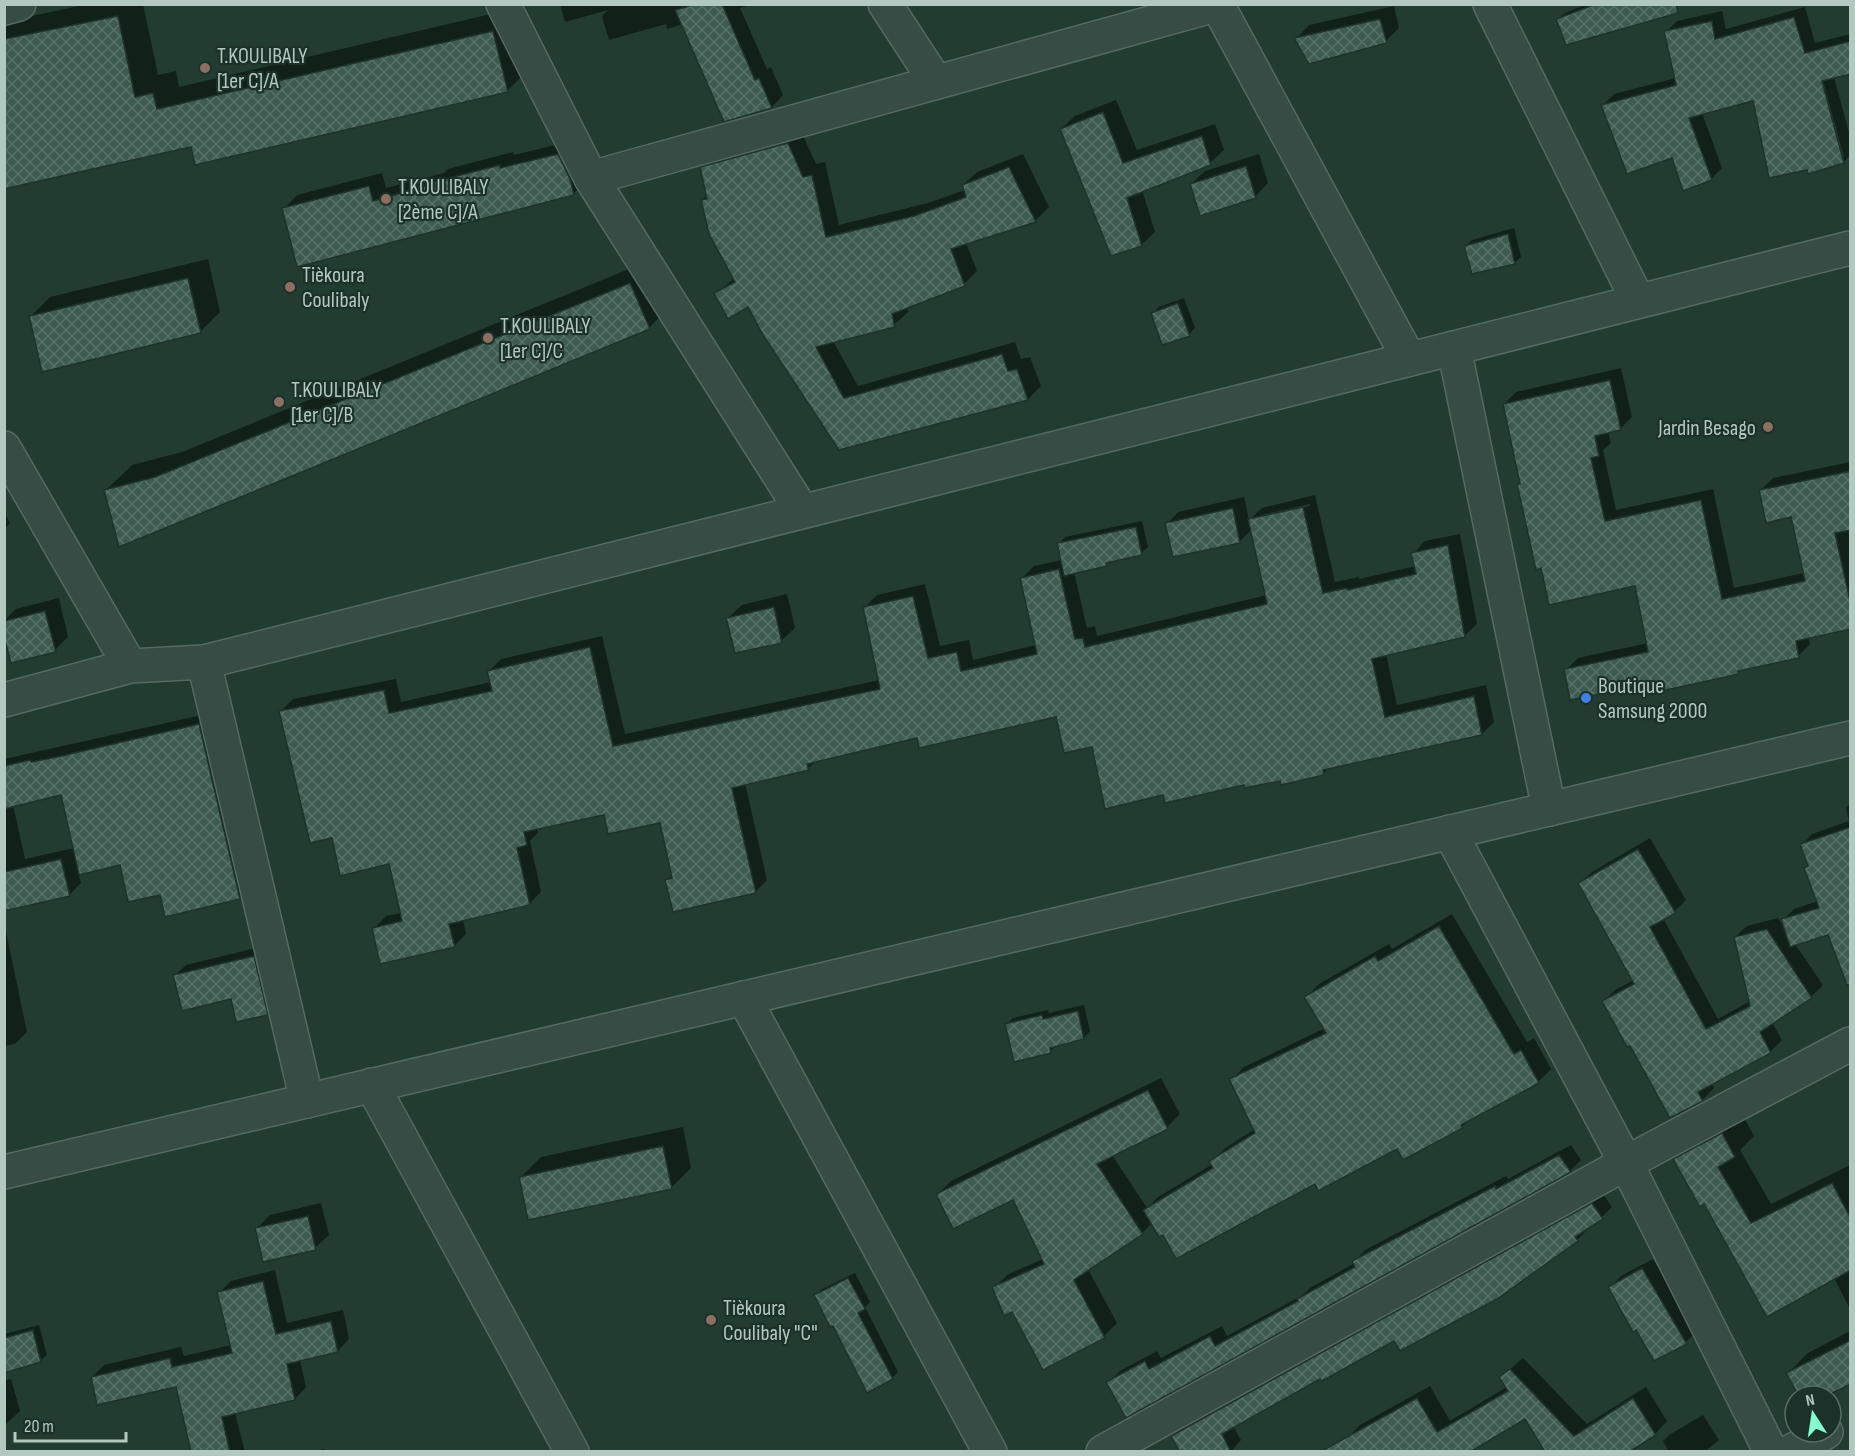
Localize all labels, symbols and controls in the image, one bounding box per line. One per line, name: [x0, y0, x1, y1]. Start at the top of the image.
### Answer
place label: T.KOULIBALY [1er C]/A: [217, 43, 307, 95]
marker: T.KOULIBALY [1er C]/A: [198, 61, 212, 75]
place label: T.KOULIBALY [2ème C]/A: [398, 174, 488, 226]
marker: T.KOULIBALY [2ème C]/A: [379, 192, 393, 206]
place label: Tièkoura Coulibaly: [302, 262, 370, 314]
marker: Tièkoura Coulibaly: [283, 280, 297, 294]
place label: T.KOULIBALY [1er C]/C: [500, 313, 590, 365]
marker: T.KOULIBALY [1er C]/C: [481, 331, 495, 345]
place label: T.KOULIBALY [1er C]/B: [291, 377, 381, 429]
marker: T.KOULIBALY [1er C]/B: [272, 395, 286, 409]
place label: Jardin Besago: [1657, 415, 1756, 442]
marker: Jardin Besago: [1761, 420, 1775, 434]
place label: Boutique Samsung 2000: [1598, 673, 1707, 725]
marker: Boutique Samsung 2000: [1579, 691, 1593, 705]
place label: Tièkoura Coulibaly "C": [723, 1295, 818, 1347]
marker: Tièkoura Coulibaly "C": [704, 1313, 718, 1327]
north arrow: [1783, 1384, 1843, 1444]
text: N: [1804, 1391, 1816, 1411]
scale bar: [15, 1405, 126, 1443]
text: 20 m: [24, 1416, 54, 1437]

